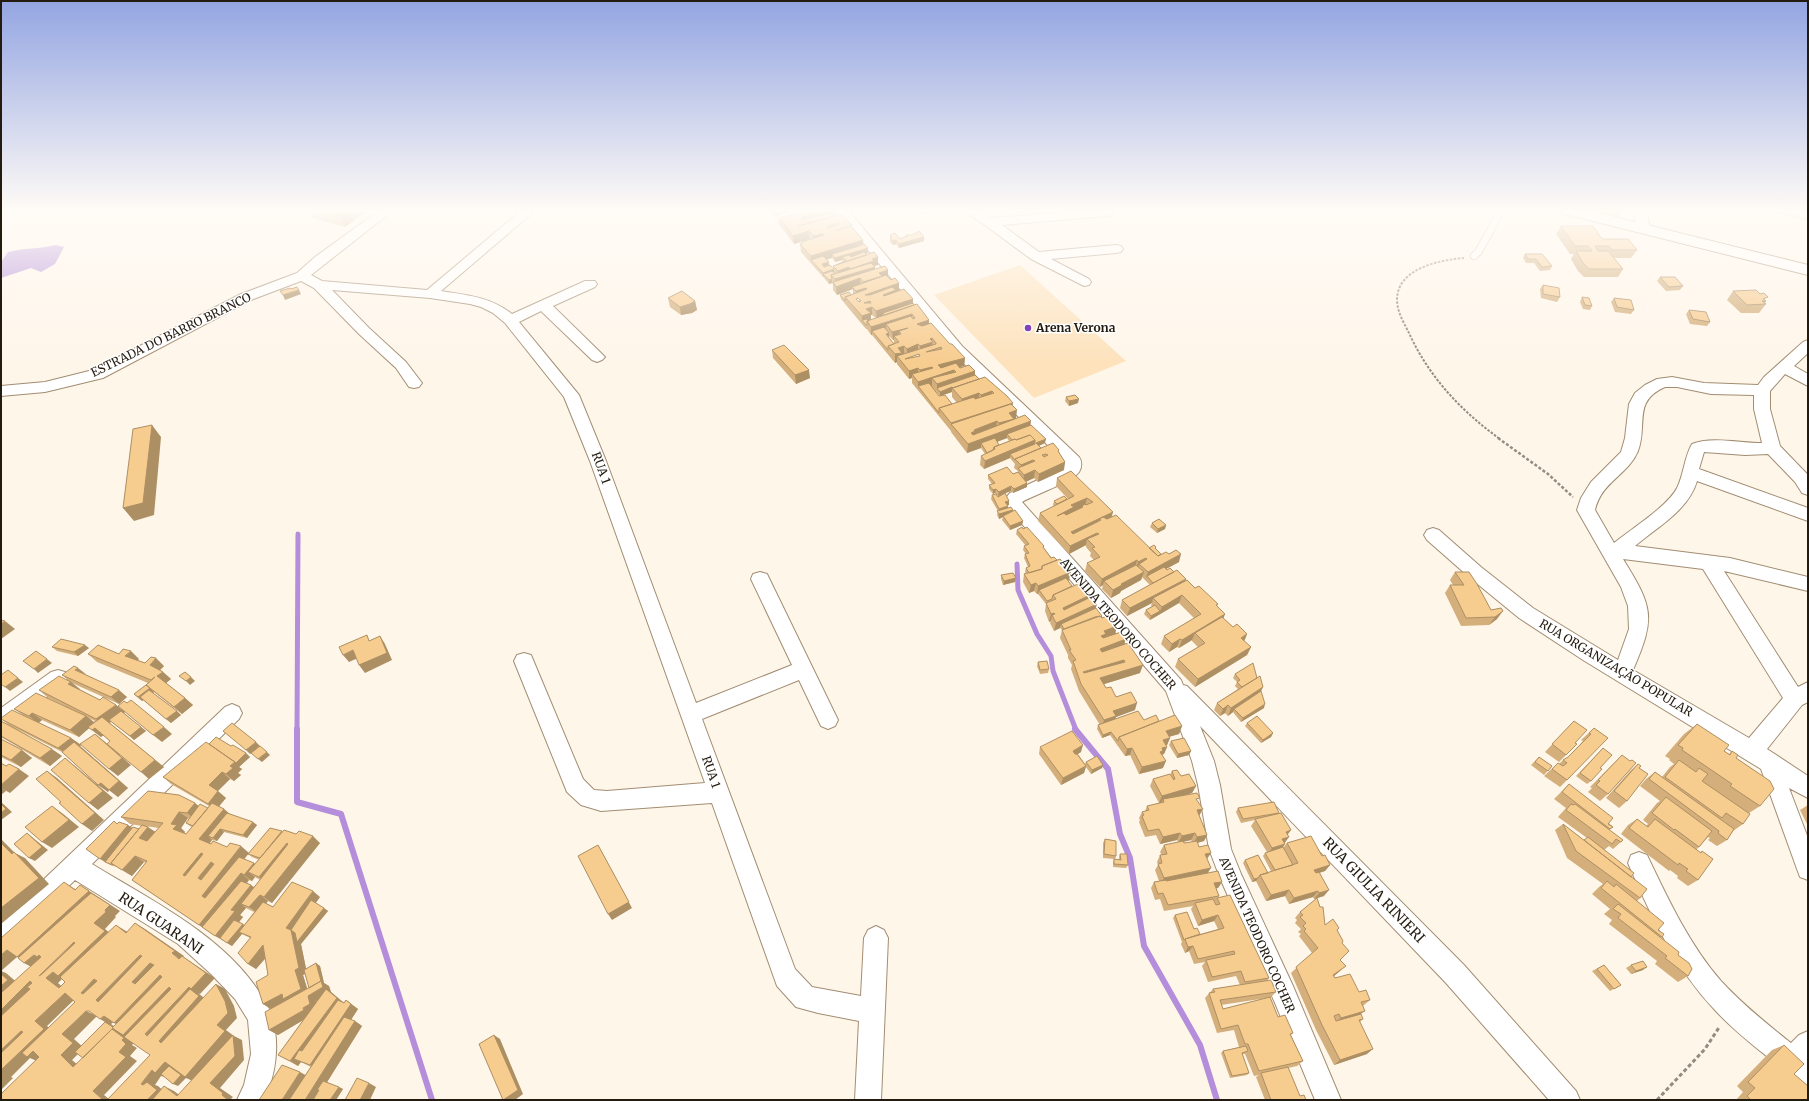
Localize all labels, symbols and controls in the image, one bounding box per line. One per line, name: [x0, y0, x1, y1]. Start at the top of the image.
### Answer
street label: ESTRADA DO BARRO BRANCO: [88, 289, 254, 380]
place label: Arena Verona: [1035, 320, 1116, 335]
marker: Arena Verona: [1023, 323, 1033, 333]
street label: RUA 1: [589, 450, 614, 486]
street label: AVENIDA TEODORO COCHER: [1057, 554, 1180, 693]
street label: RUA ORGANIZAÇÃO POPULAR: [1537, 616, 1696, 720]
street label: RUA 1: [699, 754, 724, 790]
street label: RUA GIULIA RINIERI: [1319, 834, 1429, 946]
street label: AVENIDA TEODORO COCHER: [1216, 854, 1299, 1016]
street label: RUA GUARANI: [115, 888, 207, 958]

